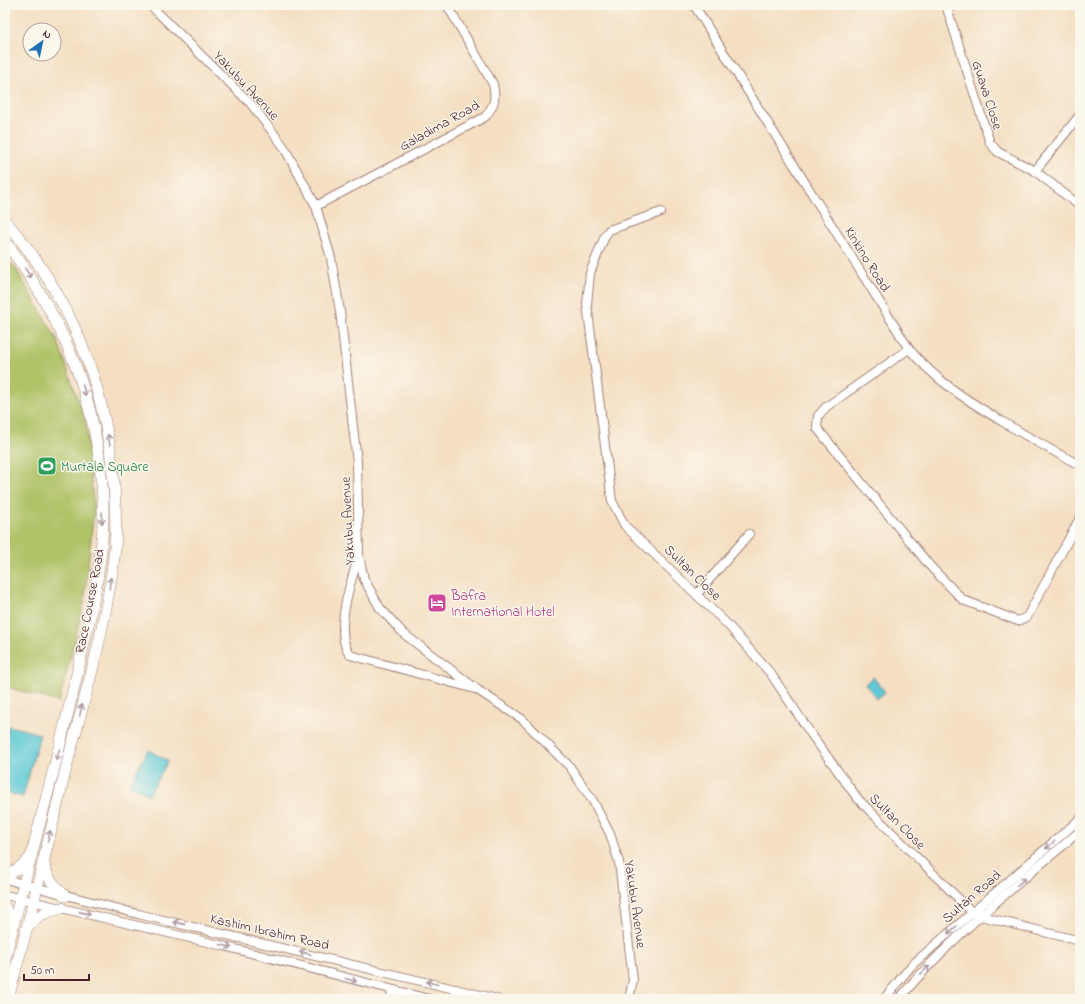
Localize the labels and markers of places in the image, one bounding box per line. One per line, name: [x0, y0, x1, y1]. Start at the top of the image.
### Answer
sports icon: Murtala Square: [36, 455, 58, 477]
place label: Murtala Square: [61, 457, 149, 478]
place label: Bafra International Hotel: [450, 586, 555, 623]
hotel icon: Bafra International Hotel: [426, 592, 448, 614]

